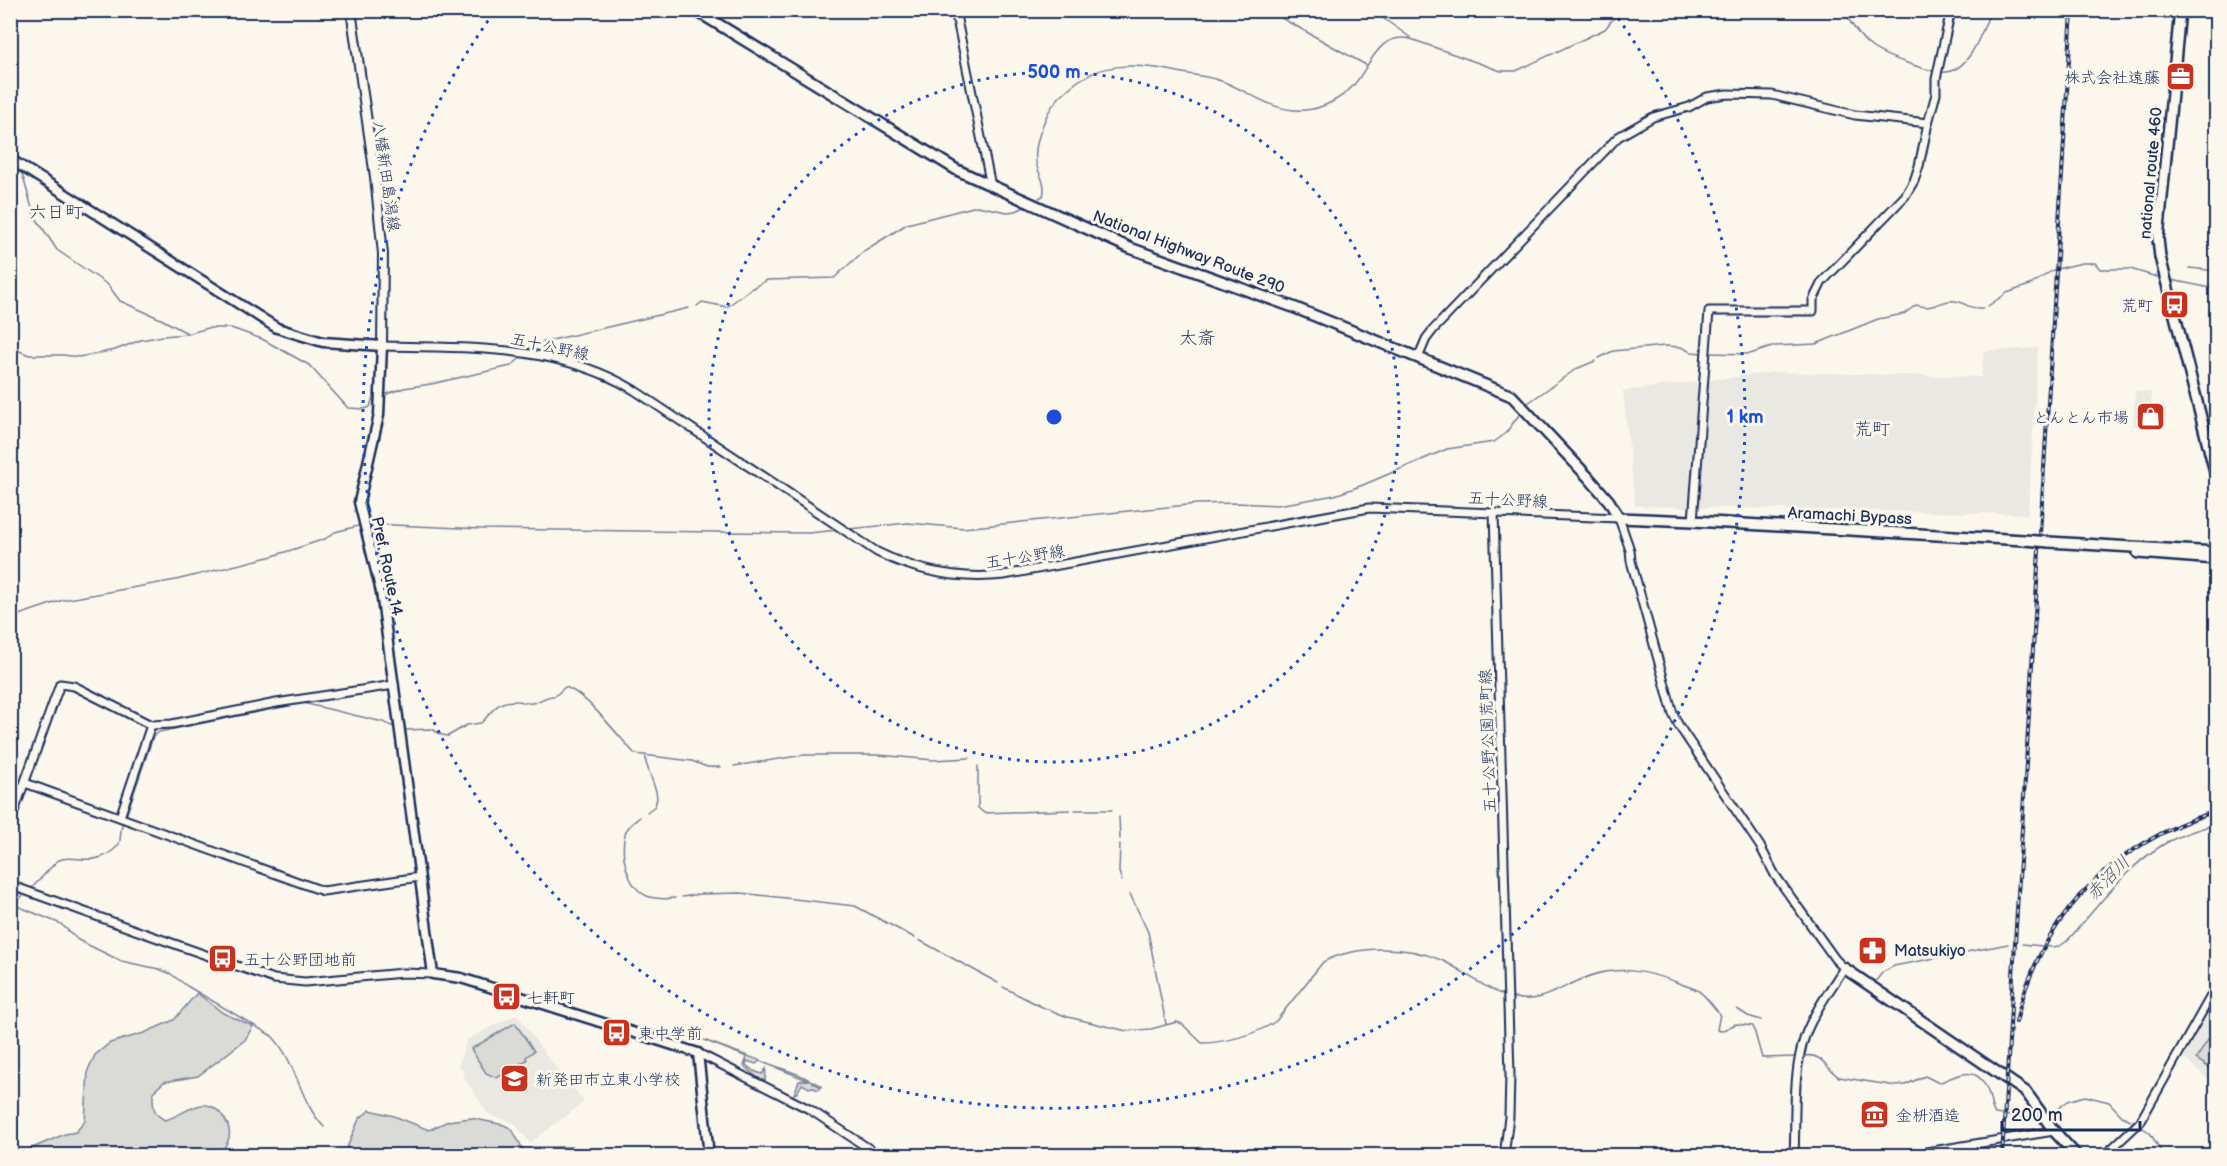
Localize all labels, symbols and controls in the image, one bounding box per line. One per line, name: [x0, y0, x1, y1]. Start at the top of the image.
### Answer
office icon: 株式会社遠藤: [2165, 61, 2197, 93]
text: 500 m: [1027, 62, 1081, 83]
place label: 株式会社遠藤: [2064, 69, 2160, 88]
street label: national route 460: [2136, 106, 2167, 240]
street label: 八幡新田島潟線: [368, 119, 403, 233]
district label: 六日町: [29, 202, 83, 223]
street label: National Highway Route 290: [1090, 207, 1287, 298]
bus stop icon: 荒町: [2158, 289, 2190, 321]
place label: 荒町: [2121, 297, 2153, 316]
district label: 太斎: [1179, 328, 1215, 349]
street label: 五十公野線: [509, 330, 591, 365]
shop icon: とんとん市場: [2134, 401, 2166, 433]
centre of rings: [1044, 407, 1064, 427]
text: 1 km: [1726, 407, 1764, 428]
place label: とんとん市場: [2033, 409, 2129, 428]
district label: 荒町: [1854, 419, 1890, 440]
street label: 五十公野線: [1467, 489, 1548, 512]
street label: Aramachi Bypass: [1787, 504, 1913, 529]
street label: Pref. Route 14: [367, 515, 406, 618]
street label: 五十公野線: [984, 542, 1066, 573]
street label: 五十公野公園荒町線: [1476, 669, 1501, 813]
water label: 赤沼川: [2082, 852, 2135, 905]
pharmacy icon: Matsukiyo: [1857, 934, 1889, 966]
place label: Matsukiyo: [1894, 942, 1966, 961]
bus stop icon: 五十公野団地前: [207, 943, 239, 975]
place label: 五十公野団地前: [244, 951, 356, 970]
bus stop icon: 七軒町: [490, 981, 522, 1013]
place label: 七軒町: [527, 989, 575, 1008]
bus stop icon: 東中学前: [601, 1017, 633, 1049]
place label: 東中学前: [638, 1025, 702, 1044]
school or university icon: 新発田市立東小学校: [499, 1063, 531, 1095]
place label: 新発田市立東小学校: [536, 1071, 680, 1090]
scale bar: [2002, 1094, 2140, 1132]
museum icon: 金枡酒造: [1859, 1099, 1891, 1131]
text: 200 m: [2011, 1105, 2063, 1126]
place label: 金枡酒造: [1896, 1107, 1960, 1126]

